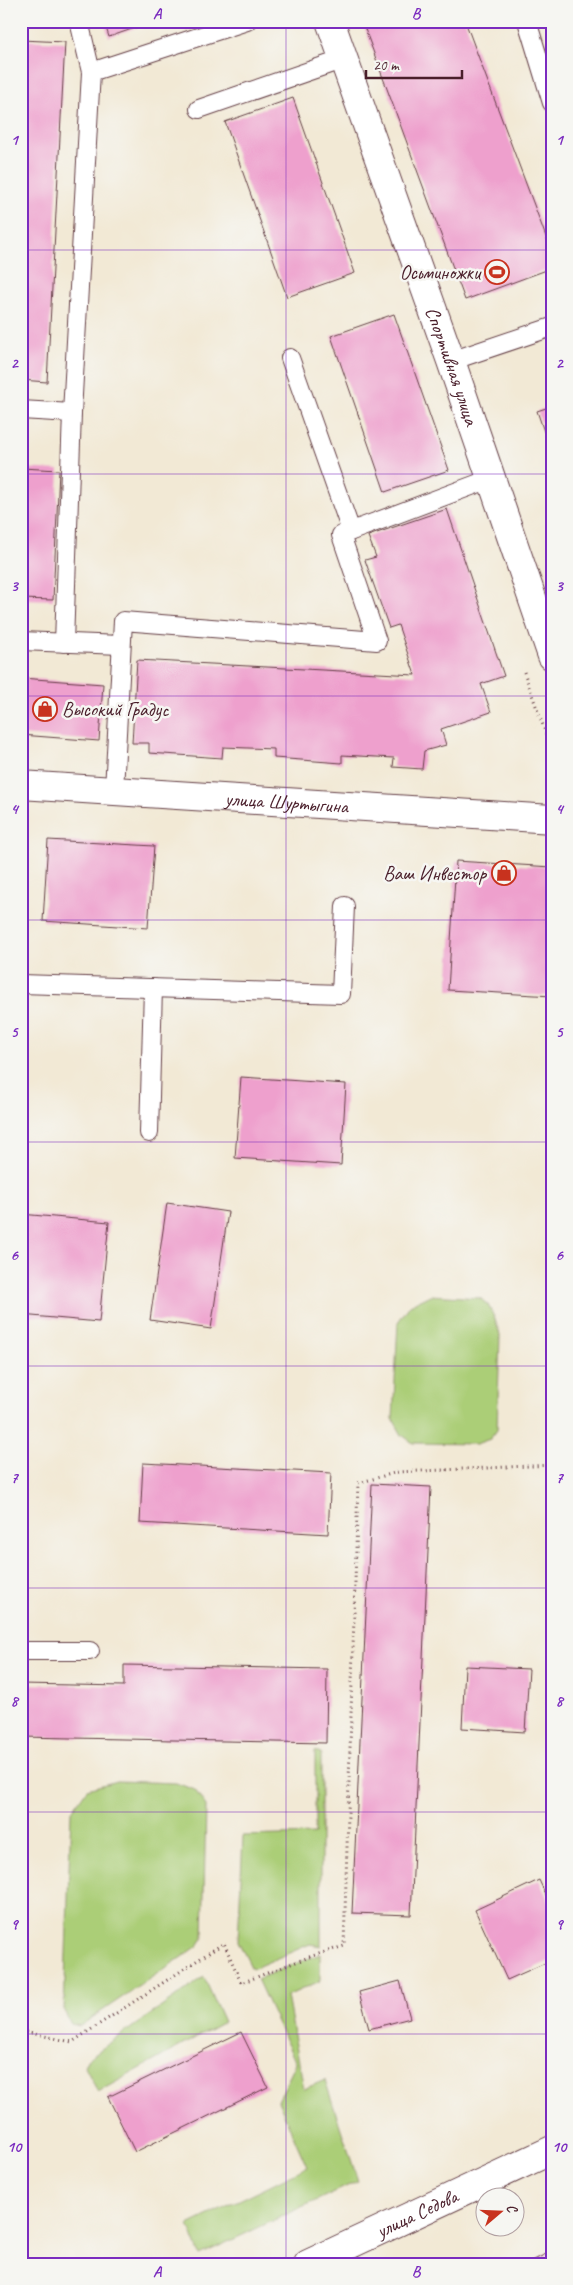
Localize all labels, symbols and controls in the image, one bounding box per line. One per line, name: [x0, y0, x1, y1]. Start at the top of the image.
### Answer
text: A: [153, 4, 163, 24]
text: B: [412, 4, 422, 24]
scale bar: [366, 48, 462, 80]
text: 20 m: [373, 56, 400, 75]
text: 1: [10, 130, 19, 150]
text: 1: [555, 130, 564, 150]
sports icon: Осьминожки: [484, 259, 510, 285]
place label: Осьминожки: [400, 260, 482, 285]
street label: Спортивная улица: [420, 303, 484, 430]
text: 2: [10, 353, 19, 373]
text: 2: [555, 353, 564, 373]
text: 3: [10, 576, 19, 596]
text: 3: [555, 576, 564, 596]
shop icon: Высокий Градус: [32, 696, 58, 722]
place label: Высокий Градус: [62, 697, 169, 722]
street label: улица Шуртыгина: [223, 786, 351, 819]
text: 4: [10, 799, 19, 819]
text: 4: [555, 799, 564, 819]
shop icon: Ваш Инвестор: [491, 860, 517, 886]
place label: Ваш Инвестор: [383, 861, 487, 886]
text: 5: [11, 1022, 20, 1042]
text: 5: [556, 1022, 565, 1042]
text: 6: [10, 1245, 19, 1265]
text: 6: [555, 1245, 564, 1265]
text: 7: [10, 1468, 19, 1488]
text: 7: [555, 1468, 564, 1488]
text: 8: [10, 1691, 19, 1711]
text: 8: [555, 1691, 564, 1711]
text: 9: [10, 1914, 19, 1934]
text: 9: [555, 1914, 564, 1934]
text: 10: [7, 2137, 23, 2157]
text: 10: [552, 2137, 568, 2157]
street label: улица Седова: [371, 2183, 463, 2244]
north arrow: [476, 2188, 526, 2238]
text: С: [503, 2202, 522, 2216]
text: A: [153, 2262, 163, 2282]
text: B: [412, 2262, 422, 2282]

